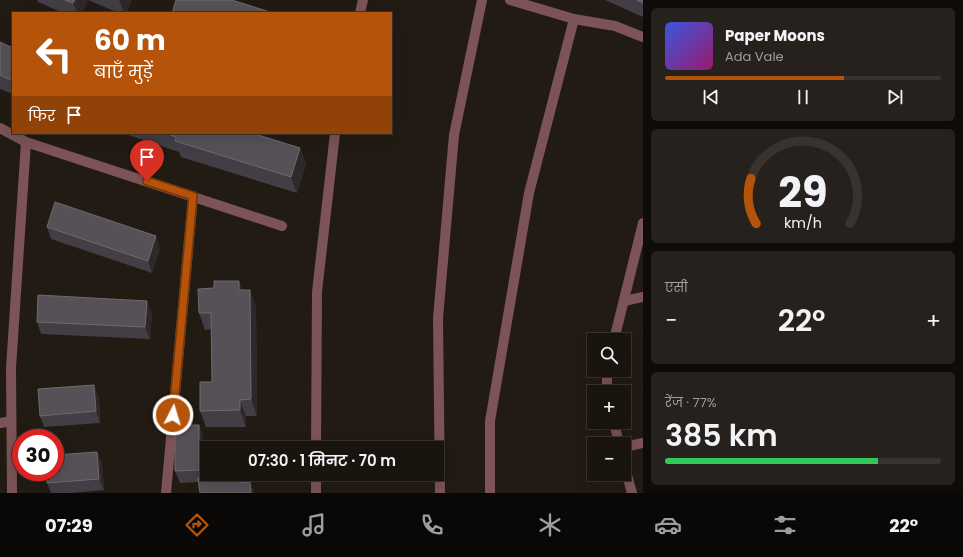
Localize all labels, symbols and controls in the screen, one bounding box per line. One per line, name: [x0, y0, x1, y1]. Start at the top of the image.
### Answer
text: 60 m: [94, 21, 166, 60]
text: Paper Moons: [725, 25, 825, 46]
icon: left: [28, 28, 80, 80]
text: Ada Vale: [725, 47, 784, 66]
text: बाएँ मुड़ें: [94, 59, 153, 84]
icon: previous: [700, 86, 722, 108]
icon: pause: [792, 86, 814, 108]
icon: next: [884, 86, 906, 108]
icon: arrive: [63, 104, 85, 126]
text: फिर: [28, 105, 55, 126]
pin: [130, 140, 164, 181]
icon: arrive: [136, 146, 158, 168]
text: 29: [778, 163, 828, 222]
text: km/h: [784, 212, 822, 232]
text: एसी: [665, 278, 688, 297]
text: 22°: [778, 299, 825, 342]
text: −: [665, 305, 677, 336]
text: +: [926, 305, 941, 336]
map controls: [587, 333, 631, 481]
button: search: [587, 333, 631, 377]
button: +: [587, 385, 631, 429]
text: रेंज · 77%: [665, 393, 717, 412]
position arrow: [152, 394, 194, 436]
text: 385 km: [665, 414, 778, 457]
speed limit sign: 30: [12, 429, 64, 481]
button: −: [587, 437, 631, 481]
text: 07:30 · 1 मिनट · 70 m: [248, 450, 396, 471]
icon: directions: [183, 511, 211, 539]
icon: music: [300, 511, 328, 539]
icon: phone: [418, 511, 446, 539]
icon: climate: [536, 511, 564, 539]
icon: car: [654, 511, 682, 539]
icon: filters: [771, 511, 799, 539]
text: 07:29: [45, 513, 93, 538]
text: 22°: [889, 513, 918, 538]

